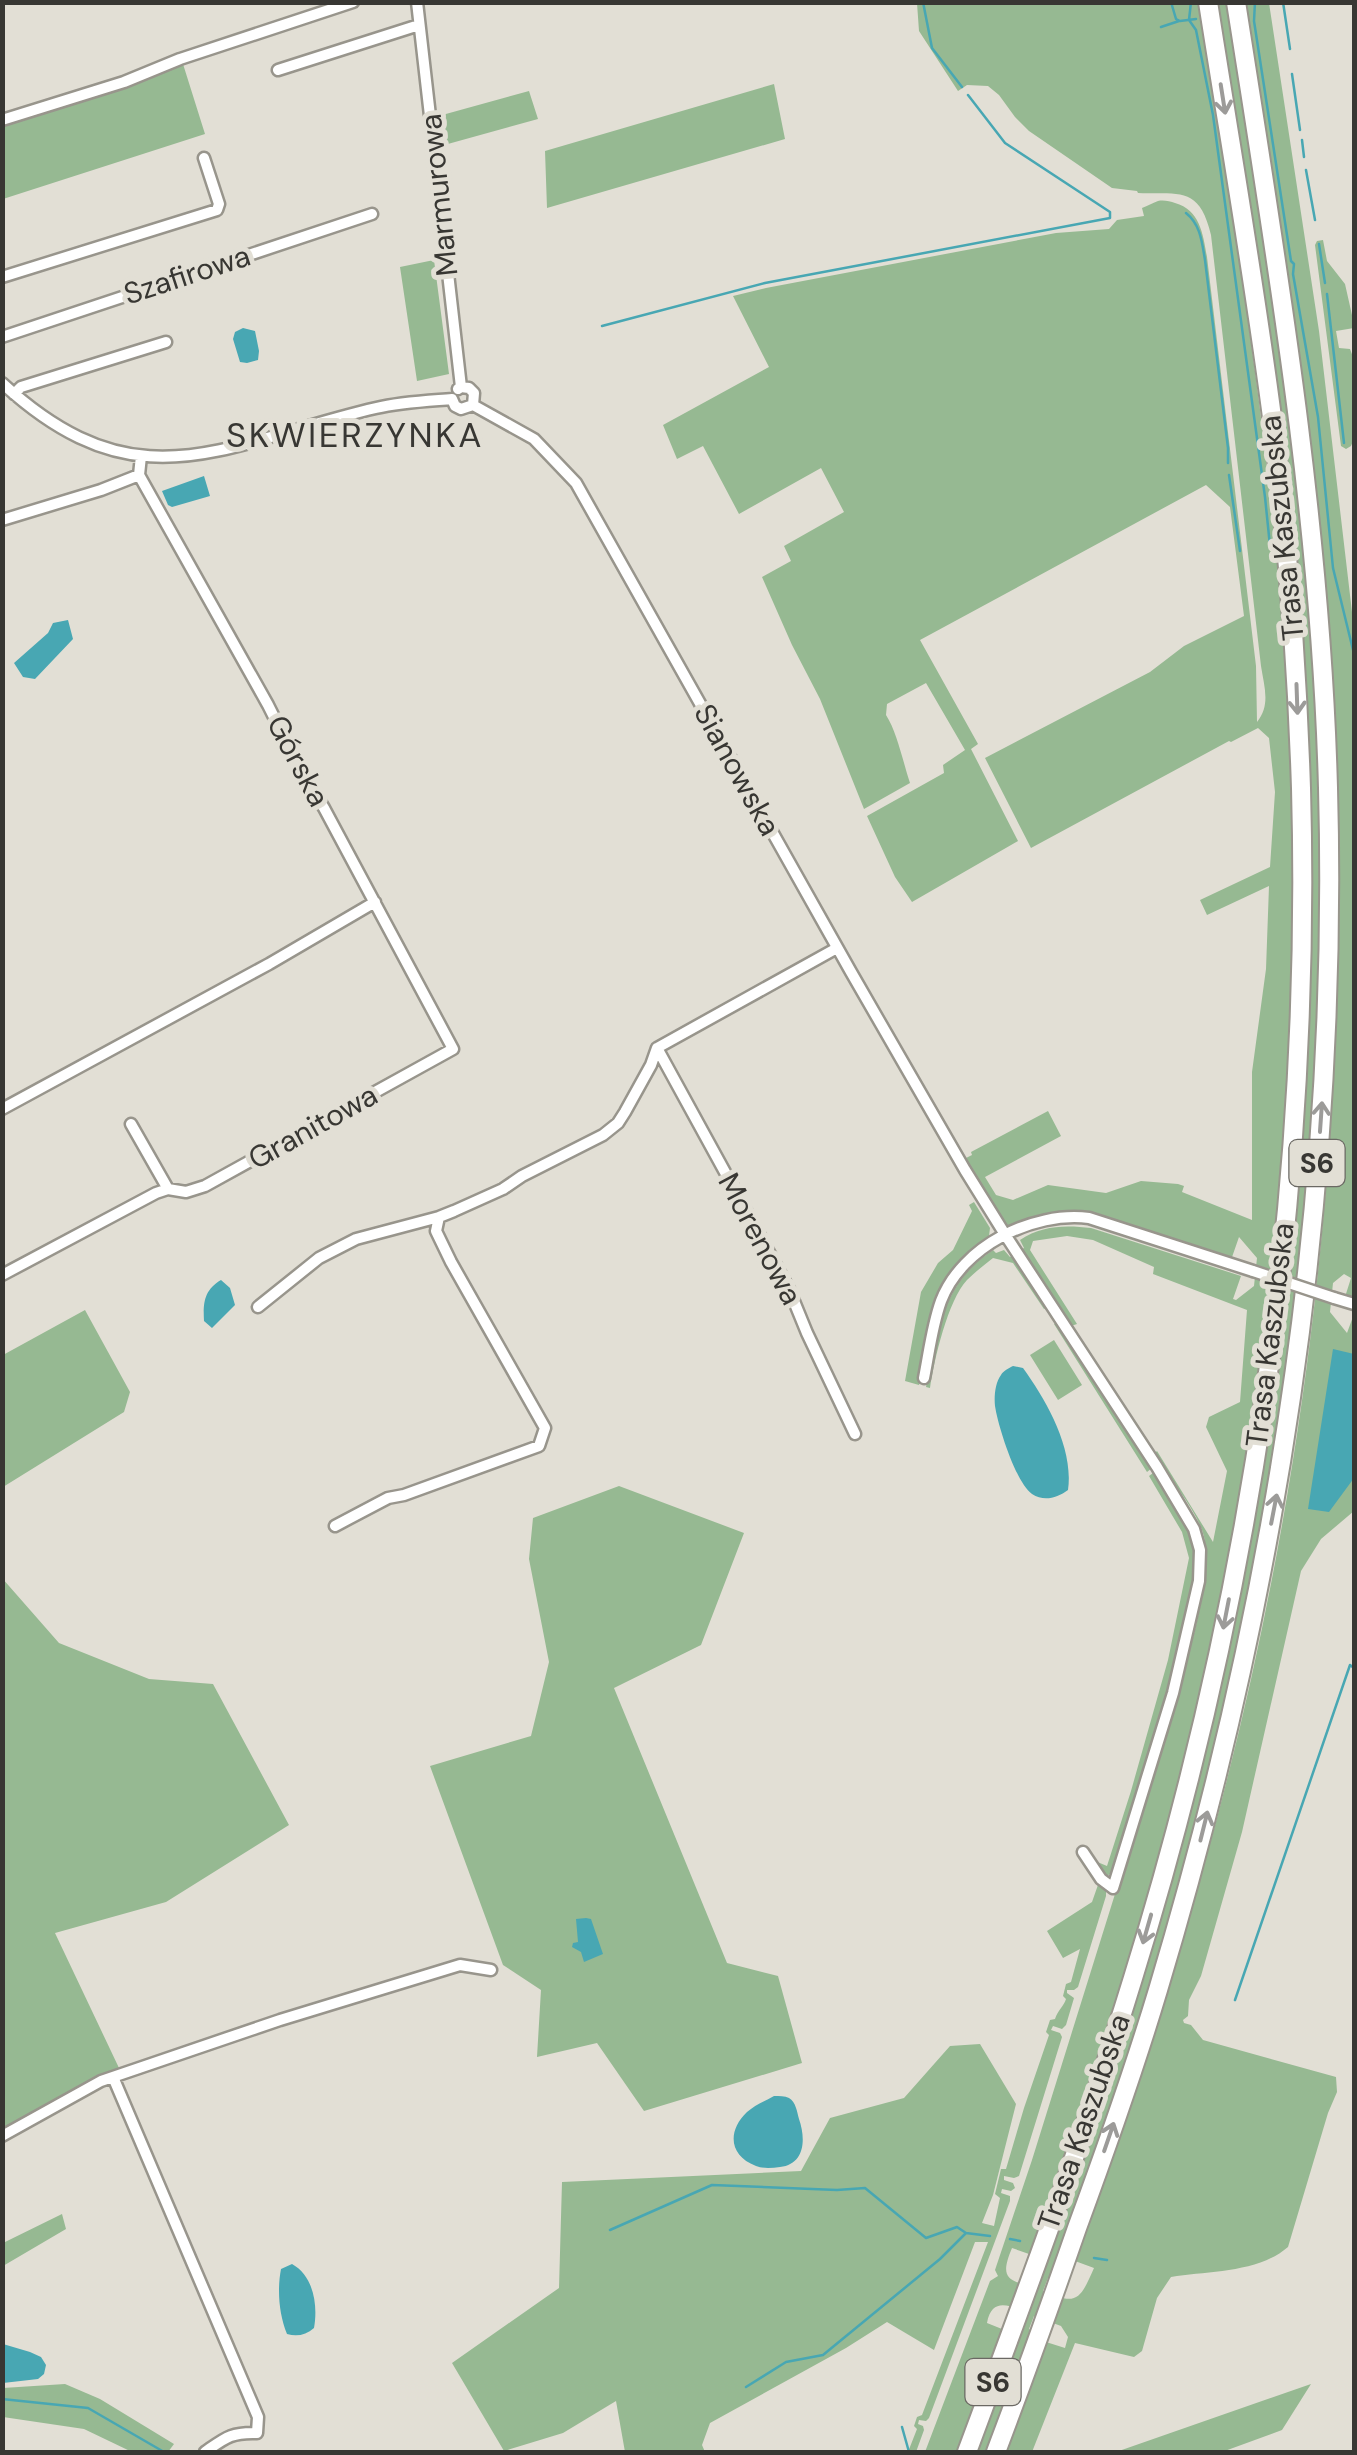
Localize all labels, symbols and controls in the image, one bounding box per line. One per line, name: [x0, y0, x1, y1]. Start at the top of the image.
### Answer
one-way arrow: [1214, 82, 1233, 115]
street label: Marmurowa: [411, 112, 466, 278]
street label: Szafirowa: [119, 236, 255, 313]
district label: SKWIERZYNKA: [226, 412, 484, 458]
street label: Trasa Kaszubska: [1250, 414, 1313, 643]
one-way arrow: [1288, 682, 1307, 714]
street label: Sianowska: [685, 697, 790, 842]
street label: Górska: [258, 708, 339, 813]
street label: Granitowa: [241, 1075, 384, 1178]
one-way arrow: [1311, 1101, 1330, 1133]
road number: S6: [1290, 1140, 1344, 1186]
street label: Morenowa: [709, 1166, 811, 1311]
street label: Trasa Kaszubska: [1236, 1220, 1303, 1450]
one-way arrow: [1265, 1493, 1284, 1525]
one-way arrow: [1216, 1597, 1235, 1629]
one-way arrow: [1196, 1811, 1215, 1842]
one-way arrow: [1137, 1913, 1155, 1944]
street label: Trasa Kaszubska: [1028, 2009, 1139, 2235]
one-way arrow: [1102, 2121, 1120, 2153]
road number: S6: [966, 2359, 1020, 2405]

